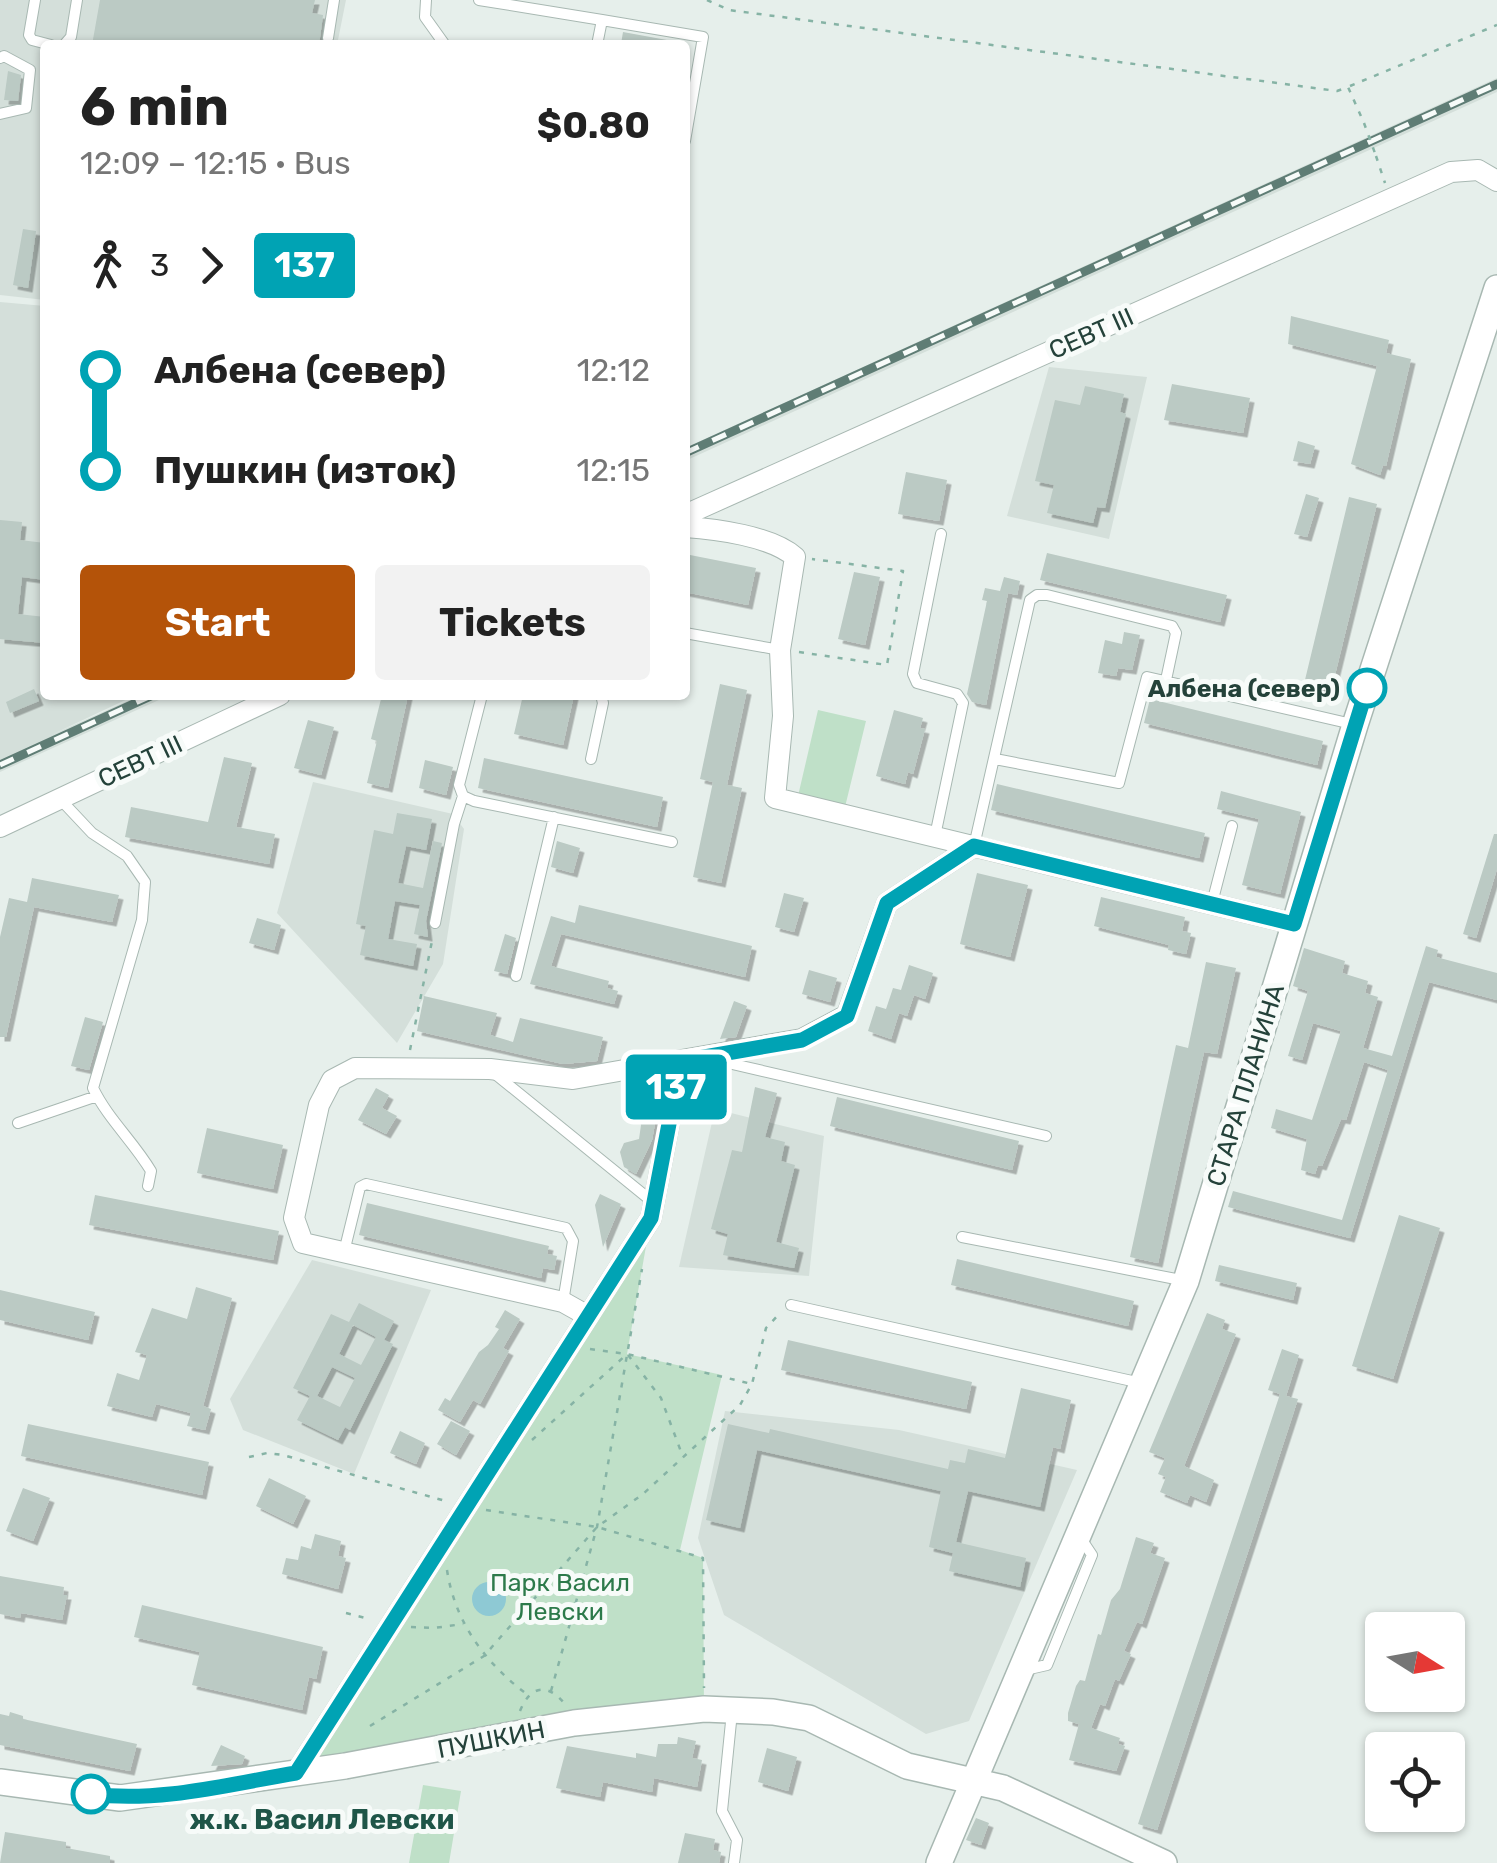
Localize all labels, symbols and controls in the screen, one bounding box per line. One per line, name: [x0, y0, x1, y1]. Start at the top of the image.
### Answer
text: 6 min: [80, 74, 229, 139]
text: $0.80: [537, 102, 650, 148]
text: 12:09 – 12:15 · Bus: [80, 144, 351, 182]
icon: walk: [80, 238, 135, 293]
icon: forward: [184, 238, 239, 293]
text: 137: [274, 244, 335, 286]
text: 3: [150, 246, 169, 284]
street label: СЕВТ III: [1044, 302, 1138, 365]
text: Албена (север): [154, 347, 446, 393]
text: 12:12: [577, 351, 650, 389]
text: Пушкин (изток): [154, 447, 456, 493]
text: 12:15: [577, 451, 650, 489]
button: Start: [80, 565, 355, 680]
button: Tickets: [375, 565, 650, 680]
marker: Албена (север): [1348, 669, 1386, 707]
place label: Албена (север): [1148, 674, 1340, 703]
street label: СЕВТ III: [93, 729, 187, 794]
street label: СТАРА ПЛАНИНА: [1201, 980, 1290, 1190]
line badge: 137: [618, 1054, 734, 1120]
text: 137: [646, 1066, 706, 1108]
park label: Парк Васил Левски: [490, 1568, 630, 1626]
north arrow: [1365, 1612, 1465, 1712]
map controls: [1365, 1612, 1465, 1832]
street label: ПУШКИН: [435, 1715, 547, 1764]
button: locate: [1365, 1732, 1465, 1832]
unlabelled marker: [72, 1775, 110, 1813]
district label: ж.к. Васил Левски: [190, 1803, 454, 1836]

